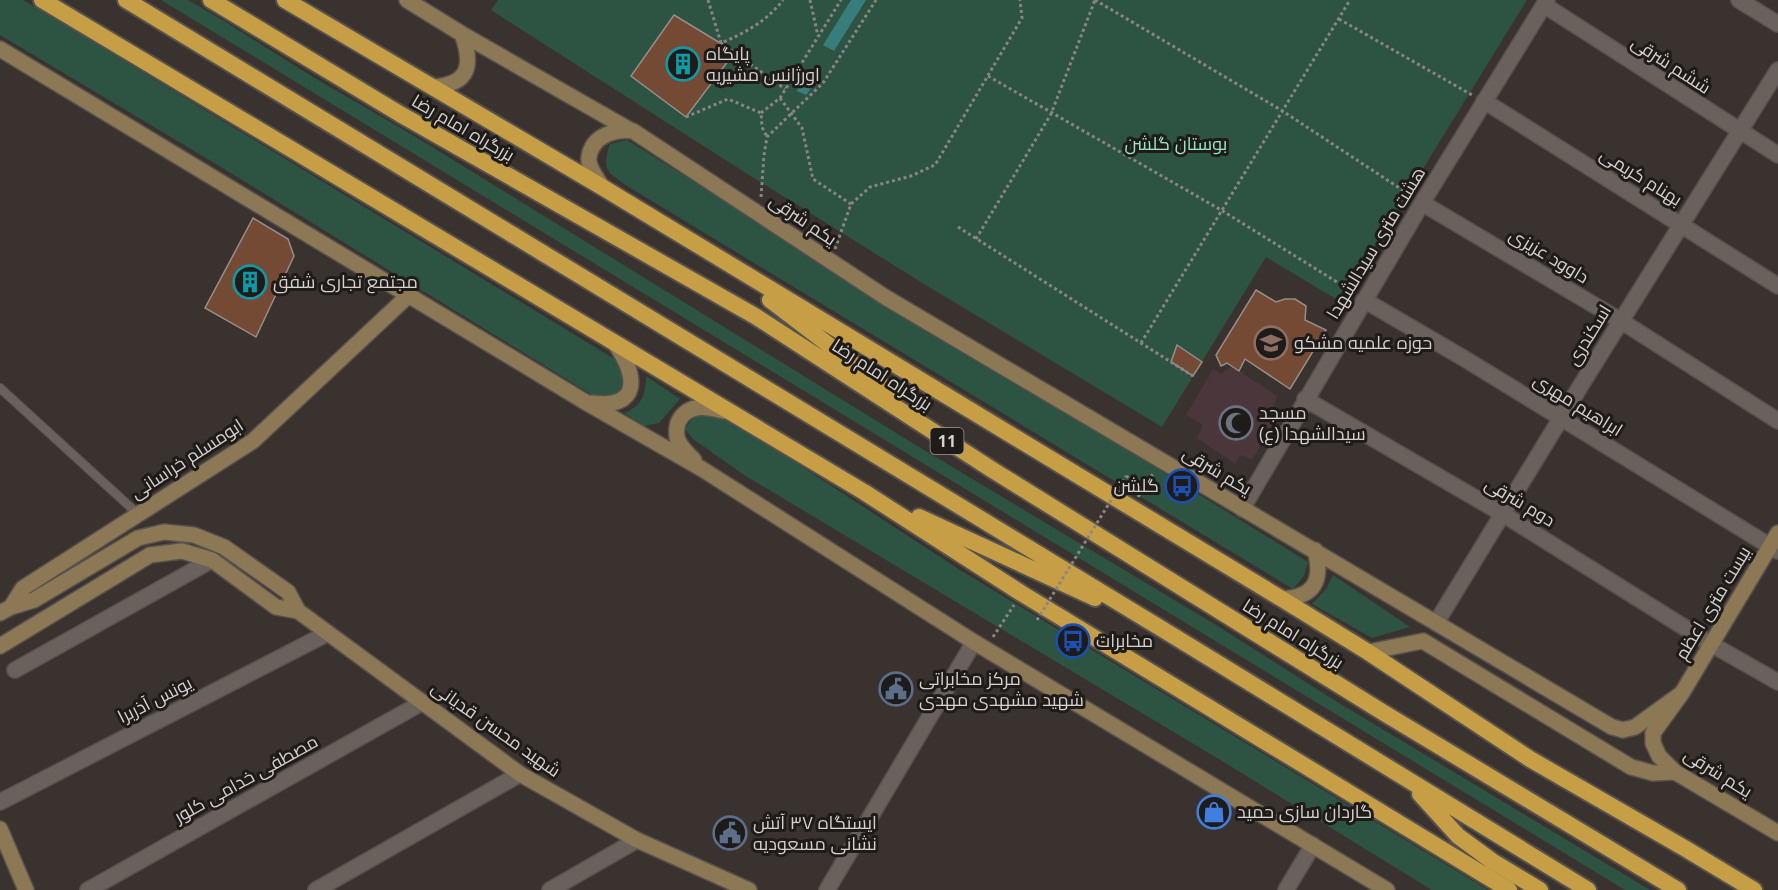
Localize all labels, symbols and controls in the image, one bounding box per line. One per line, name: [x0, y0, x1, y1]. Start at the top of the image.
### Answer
street label: ششم شرقی: [1627, 30, 1716, 100]
place label: پایگاه اورژانس مشیریه: [706, 41, 820, 86]
building icon: پایگاه اورژانس مشیریه: [665, 46, 701, 82]
street label: بزرگراه امام رضا: [407, 88, 519, 167]
park label: بوستان گلشن: [1125, 131, 1227, 155]
street label: بهنام کریمی: [1595, 141, 1687, 212]
street label: هشت متری سیدالشهدا: [1320, 162, 1430, 323]
street label: یکم شرقی: [765, 188, 842, 251]
street label: داوود عزیزی: [1505, 222, 1594, 288]
building icon: مجتمع تجاری شفق: [232, 264, 268, 300]
place label: مجتمع تجاری شفق: [273, 269, 418, 294]
street label: اسکندری: [1560, 300, 1616, 369]
school or university icon: حوزه علمیه مشکو: [1253, 325, 1289, 361]
place label: حوزه علمیه مشکو: [1294, 330, 1432, 354]
street label: بزرگراه امام رضا: [827, 333, 937, 416]
street label: ابراهیم مهری: [1529, 367, 1628, 442]
place label: مسجد سیدالشهدا (ع): [1259, 400, 1366, 446]
mosque icon: مسجد سیدالشهدا (ع): [1218, 405, 1254, 441]
street label: ابومسلم خراسانی: [125, 413, 248, 505]
road number: 11: [930, 428, 964, 454]
street label: یکم شرقی: [1178, 440, 1257, 501]
bus stop icon: گلشن: [1164, 468, 1200, 504]
street label: دوم شرقی: [1481, 471, 1560, 532]
place label: گلشن: [1114, 473, 1159, 497]
street label: بیست متری اعظم: [1669, 541, 1756, 664]
street label: بزرگراه امام رضا: [1238, 593, 1349, 675]
bus stop icon: مخابرات: [1055, 623, 1091, 659]
place label: مخابرات: [1096, 628, 1153, 652]
place label: مرکز مخابراتی شهید مشهدی مهدی: [919, 666, 1084, 711]
street label: یونس آذربرا: [113, 670, 196, 728]
public building icon: مرکز مخابراتی شهید مشهدی مهدی: [878, 671, 914, 707]
street label: شهید محسن قدیانی: [427, 675, 566, 782]
street label: مصطفی خدامی کلور: [168, 729, 322, 828]
street label: یکم شرقی: [1679, 742, 1757, 804]
shop icon: گاردان سازی حمید: [1196, 794, 1232, 830]
place label: گاردان سازی حمید: [1237, 799, 1372, 823]
place label: ایستگاه ۳۷ آتش نشانی مسعودیه: [753, 810, 877, 855]
public building icon: ایستگاه ۳۷ آتش نشانی مسعودیه: [712, 815, 748, 851]

